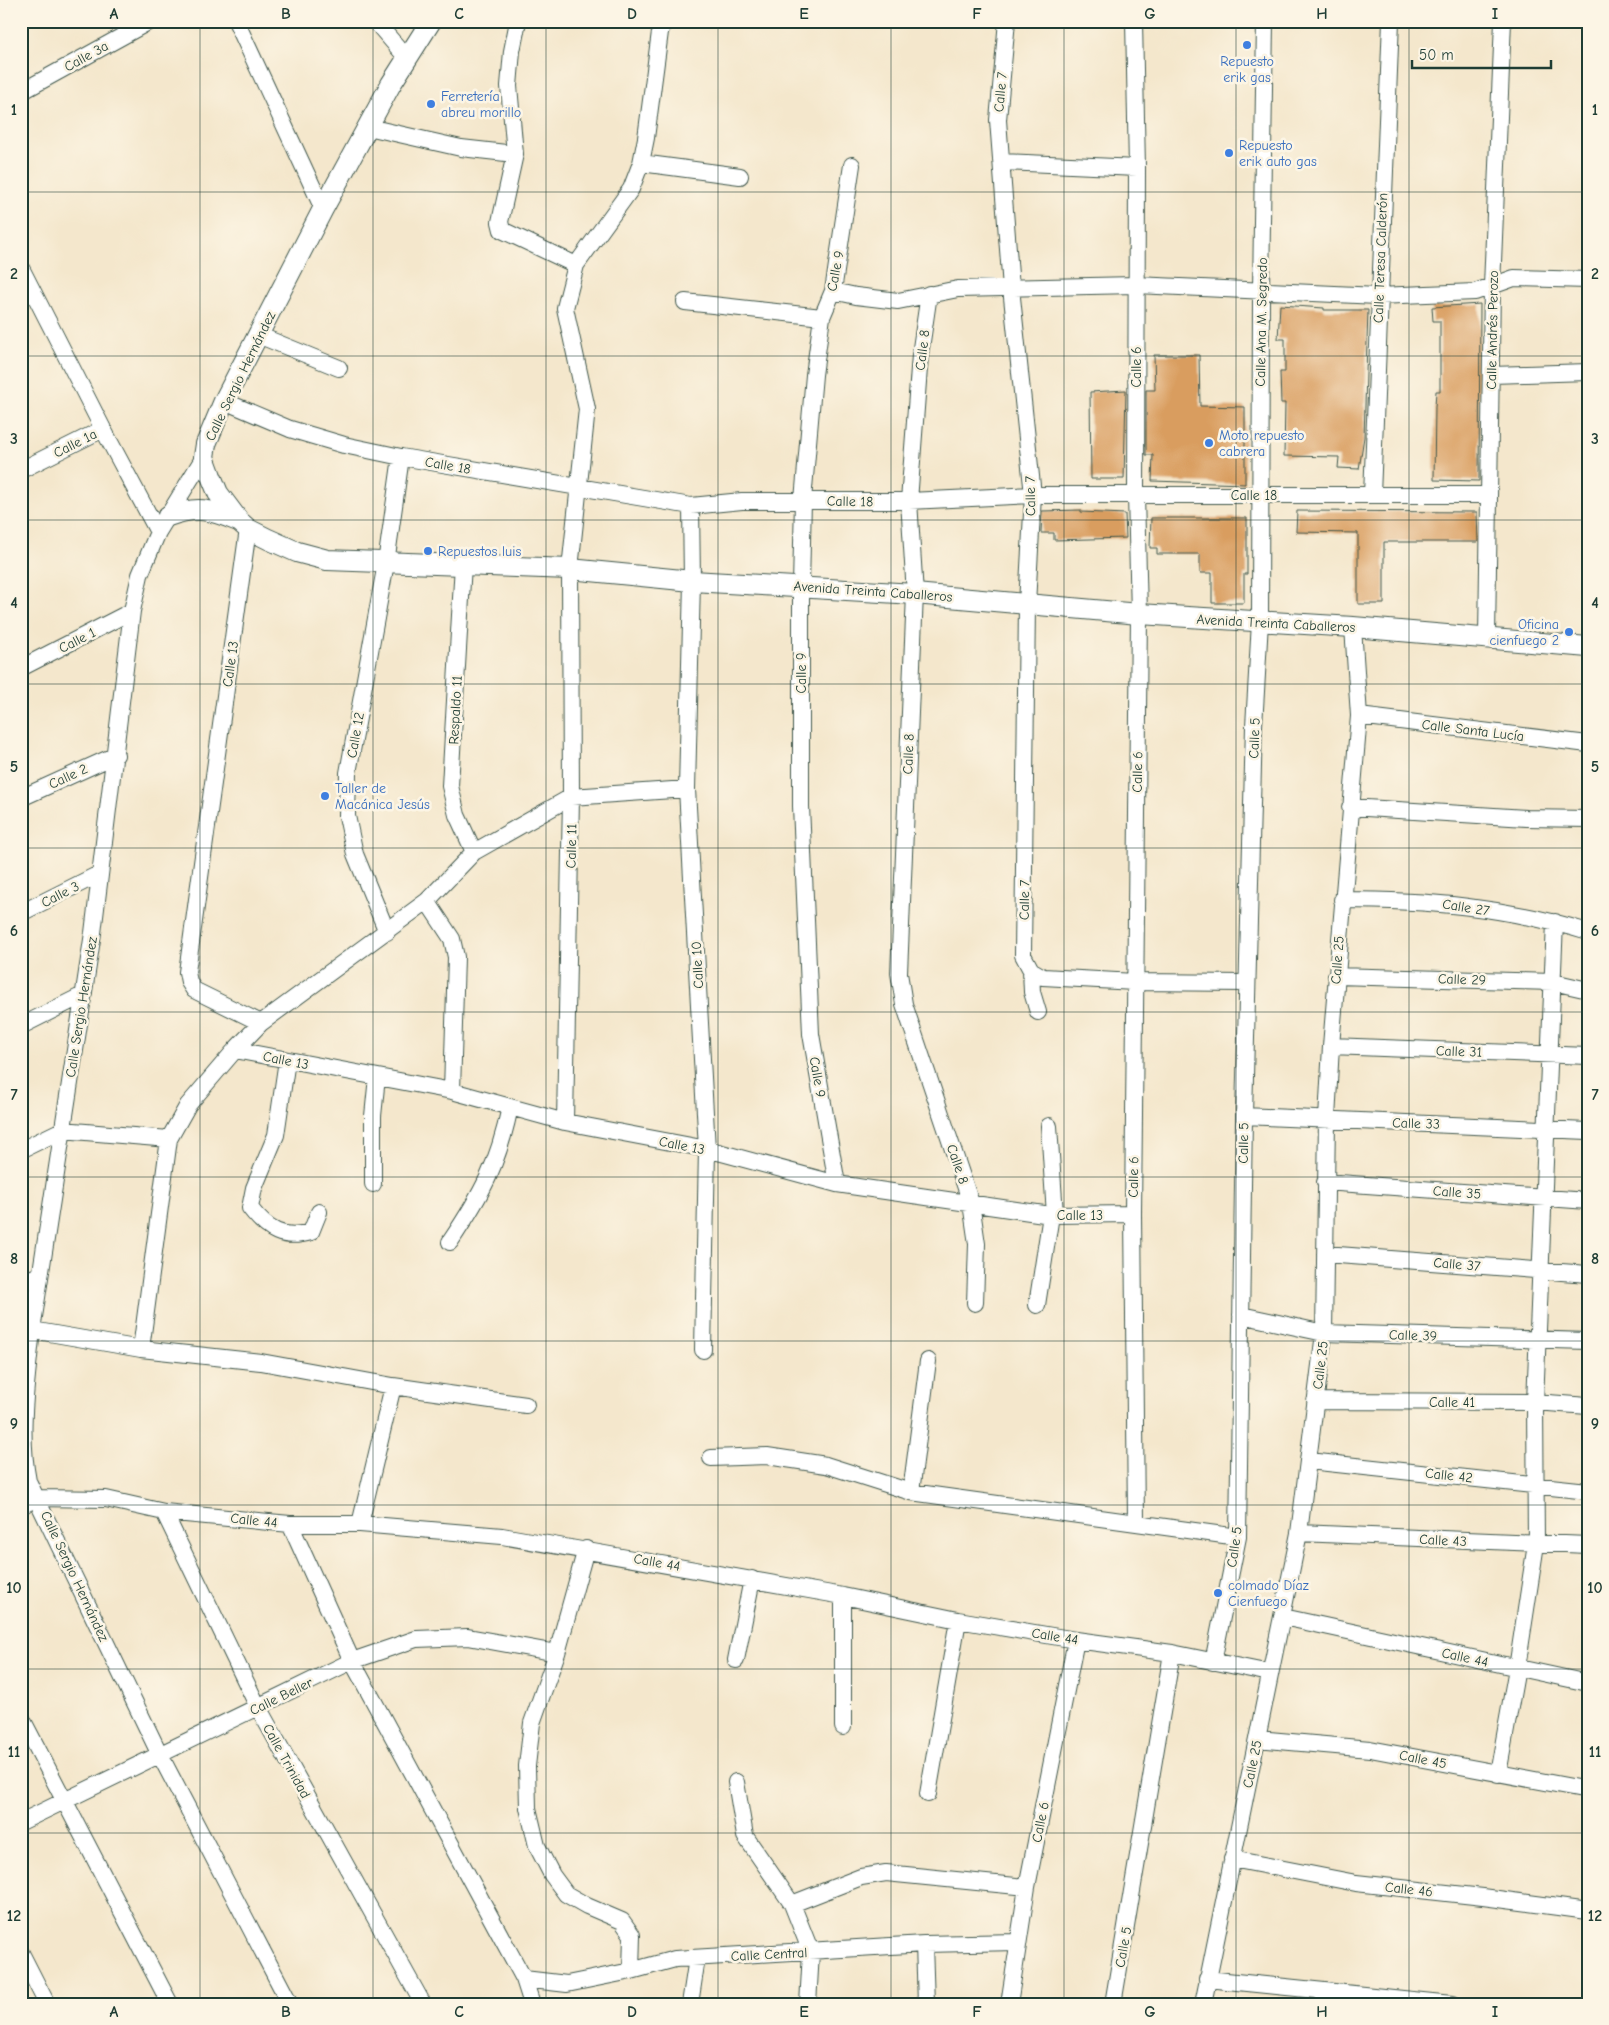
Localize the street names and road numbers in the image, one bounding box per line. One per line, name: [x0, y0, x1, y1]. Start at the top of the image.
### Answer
street label: Calle 3a: [61, 37, 111, 75]
street label: Calle 7: [990, 71, 1011, 113]
street label: Calle Teresa Calderón: [1370, 193, 1391, 323]
street label: Calle 9: [823, 249, 848, 293]
street label: Calle Ana M. Segredo: [1252, 257, 1271, 387]
street label: Calle Andrés Perozo: [1483, 270, 1502, 390]
street label: Calle Sergio Hernández: [202, 309, 279, 444]
street label: Calle 8: [912, 329, 933, 371]
street label: Calle 6: [1128, 346, 1145, 388]
street label: Calle 1a: [51, 425, 100, 462]
street label: Calle 18: [424, 453, 472, 478]
street label: Calle 7: [1022, 475, 1039, 516]
street label: Calle 18: [1231, 487, 1277, 504]
street label: Calle 18: [827, 493, 873, 510]
street label: Avenida Treinta Caballeros: [793, 577, 953, 606]
street label: Avenida Treinta Caballeros: [1196, 611, 1356, 636]
street label: Calle 1: [56, 624, 99, 657]
street label: Calle 13: [219, 640, 242, 688]
street label: Calle 9: [793, 652, 810, 694]
street label: Respaldo 11: [445, 675, 466, 745]
street label: Calle 12: [343, 711, 368, 759]
street label: Calle Santa Lucía: [1421, 716, 1525, 745]
street label: Calle 5: [1245, 717, 1264, 759]
street label: Calle 8: [899, 733, 918, 775]
street label: Calle 6: [1129, 751, 1146, 793]
street label: Calle 2: [46, 760, 90, 793]
street label: Calle 11: [563, 823, 580, 869]
street label: Calle 3: [38, 878, 82, 911]
street label: Calle 7: [1016, 879, 1033, 920]
street label: Calle 27: [1441, 895, 1491, 920]
street label: Calle 25: [1327, 935, 1348, 985]
street label: Calle Sergio Hernández: [62, 936, 101, 1079]
street label: Calle 10: [688, 941, 707, 989]
street label: Calle 29: [1437, 970, 1486, 989]
street label: Calle 31: [1436, 1042, 1482, 1061]
street label: Calle 13: [262, 1048, 310, 1073]
street label: Calle 9: [806, 1055, 829, 1099]
street label: Calle 33: [1392, 1114, 1440, 1133]
street label: Calle 5: [1235, 1122, 1252, 1164]
street label: Calle 13: [658, 1133, 706, 1158]
street label: Calle 8: [943, 1142, 972, 1186]
street label: Calle 6: [1125, 1156, 1142, 1198]
street label: Calle 35: [1432, 1182, 1482, 1203]
street label: Calle 13: [1057, 1207, 1103, 1224]
street label: Calle 37: [1433, 1254, 1482, 1275]
street label: Calle 39: [1389, 1326, 1437, 1345]
street label: Calle 25: [1309, 1340, 1332, 1390]
street label: Calle 41: [1429, 1394, 1475, 1411]
street label: Calle 42: [1424, 1465, 1474, 1486]
street label: Calle Sergio Hernández: [37, 1508, 112, 1644]
street label: Calle 44: [230, 1510, 279, 1531]
street label: Calle 5: [1223, 1525, 1246, 1569]
street label: Calle 43: [1419, 1531, 1467, 1550]
street label: Calle 44: [632, 1550, 682, 1575]
street label: Calle 44: [1030, 1624, 1080, 1649]
street label: Calle 44: [1440, 1644, 1490, 1671]
street label: Calle Beller: [247, 1674, 316, 1719]
street label: Calle Trinidad: [259, 1721, 314, 1802]
street label: Calle 25: [1239, 1739, 1266, 1790]
street label: Calle 45: [1398, 1747, 1448, 1772]
street label: Calle 6: [1028, 1800, 1053, 1844]
street label: Calle 46: [1384, 1879, 1434, 1900]
street label: Calle 5: [1112, 1925, 1135, 1969]
street label: Calle Central: [730, 1944, 808, 1965]

